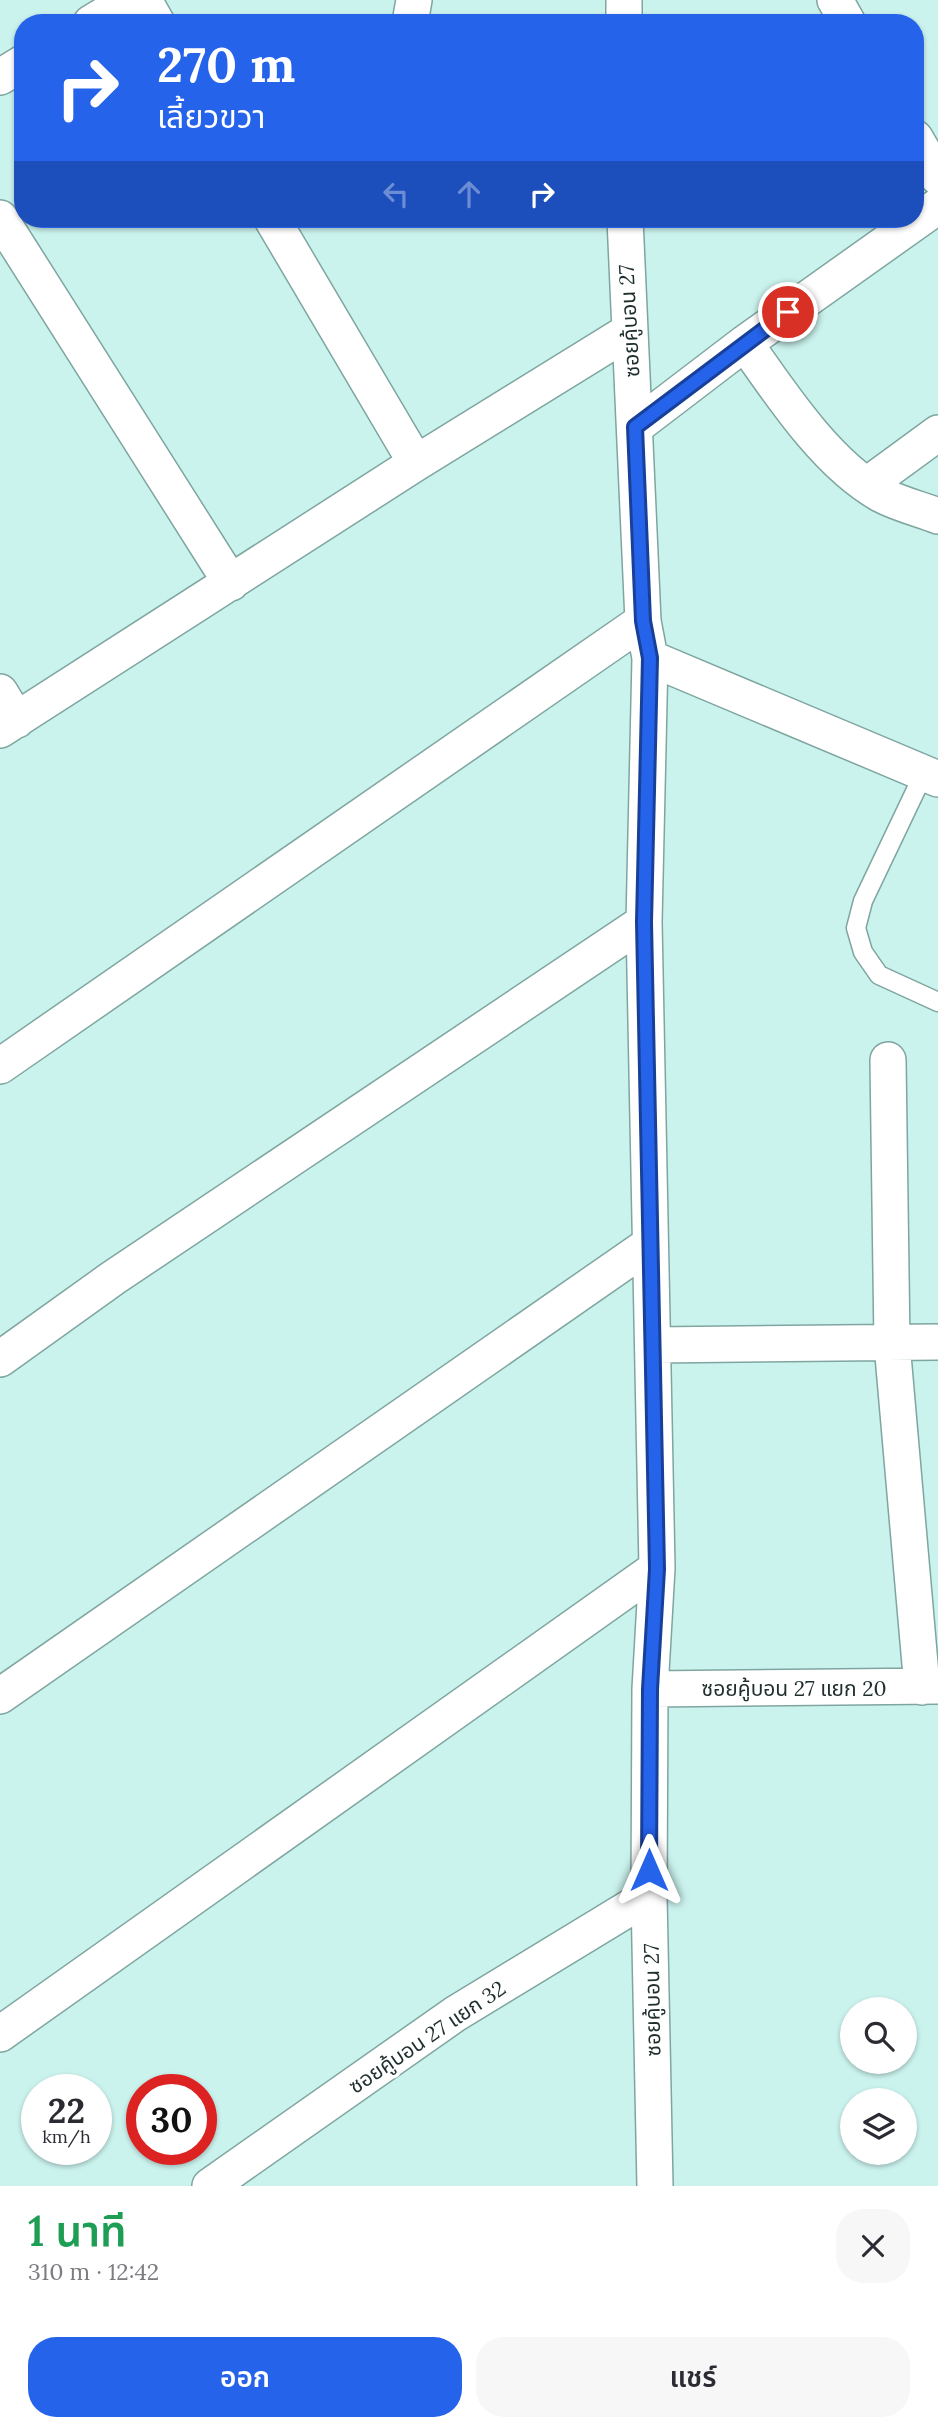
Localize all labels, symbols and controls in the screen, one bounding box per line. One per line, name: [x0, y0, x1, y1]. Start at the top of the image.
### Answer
text: 270 m: [157, 33, 295, 95]
icon: right: [42, 42, 133, 133]
text: เลี้ยวขวา: [157, 96, 265, 137]
icon: left: [377, 175, 415, 213]
icon: ahead: [450, 175, 488, 213]
icon: right: [523, 175, 561, 213]
street label: ซอยคู้บอน 27: [613, 263, 645, 378]
pin: [758, 282, 818, 342]
icon: arrive: [769, 293, 807, 331]
street label: ซอยคู้บอน 27 แยก 20: [702, 1675, 886, 1702]
position arrow: [612, 1833, 686, 1907]
street label: ซอยคู้บอน 27: [638, 1943, 666, 2057]
street label: ซอยคู้บอน 27 แยก 32: [343, 1974, 511, 2100]
map controls: [840, 1997, 917, 2165]
button: search: [840, 1997, 917, 2074]
speed limit sign: 30: [126, 2074, 217, 2165]
text: 22: [48, 2088, 85, 2133]
button: layers: [840, 2088, 917, 2165]
text: km/h: [42, 2125, 91, 2148]
text: 1 นาที: [28, 2204, 126, 2258]
button: close: [836, 2209, 910, 2283]
text: 310 m · 12:42: [28, 2257, 159, 2286]
button: ออก: [28, 2337, 462, 2417]
button: แชร์: [476, 2337, 910, 2417]

